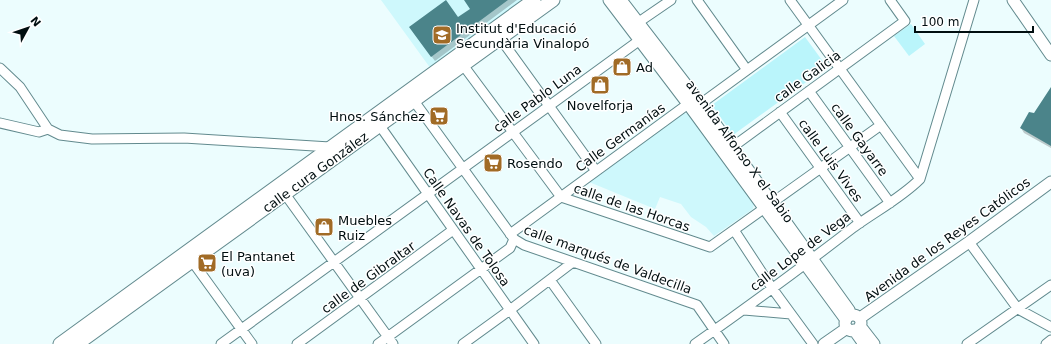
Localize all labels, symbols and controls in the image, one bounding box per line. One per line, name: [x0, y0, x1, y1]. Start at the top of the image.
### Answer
north arrow: [8, 8, 48, 48]
scale bar: [915, 8, 1033, 34]
text: N: [27, 14, 43, 30]
text: 100 m: [921, 15, 959, 29]
place label: Institut d'Educació Secundària Vinalopó: [456, 21, 589, 51]
school or university icon: Institut d'Educació Secundària Vinalopó: [431, 24, 453, 46]
street label: calle Galicia: [771, 47, 843, 106]
shop icon: Ad: [611, 56, 633, 78]
place label: Ad: [636, 60, 653, 75]
street label: calle Pablo Luna: [490, 61, 584, 135]
shop icon: Novelforja: [589, 74, 611, 96]
street label: avenida Alfonso X el Sabio: [683, 77, 796, 226]
place label: Novelforja: [567, 98, 633, 113]
street label: Calle Germanías: [573, 100, 668, 175]
street label: calle Gayarre: [828, 100, 891, 179]
supermarket icon: Hnos. Sánchez: [428, 105, 450, 127]
place label: Hnos. Sánchez: [329, 109, 425, 124]
street label: calle Luis Vives: [795, 116, 866, 205]
street label: calle cura González: [260, 129, 371, 216]
supermarket icon: Rosendo: [482, 152, 504, 174]
place label: Rosendo: [507, 156, 563, 171]
street label: Calle Navas de Tolosa: [420, 165, 513, 289]
street label: Avenida de los Reyes Católicos: [862, 174, 1033, 305]
street label: calle de las Horcas: [572, 181, 692, 234]
street label: calle Lope de Vega: [747, 209, 854, 294]
place label: Muebles Ruiz: [338, 213, 392, 243]
shop icon: Muebles Ruiz: [313, 216, 335, 238]
street label: calle marqués de Valdecilla: [522, 222, 694, 297]
street label: calle de Gibraltar: [319, 238, 419, 316]
place label: El Pantanet (uva): [221, 249, 295, 279]
supermarket icon: El Pantanet (uva): [196, 252, 218, 274]

